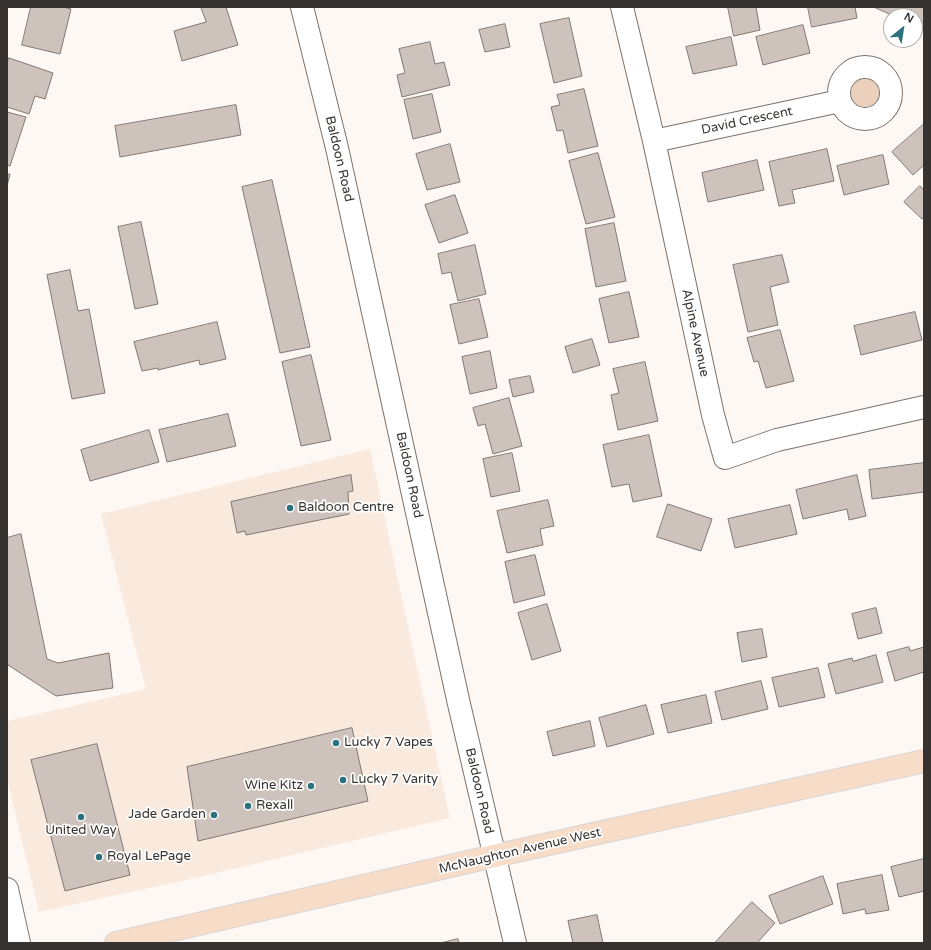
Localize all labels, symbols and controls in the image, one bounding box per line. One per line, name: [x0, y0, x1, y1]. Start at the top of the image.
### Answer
north arrow: [883, 8, 923, 48]
text: N: [902, 10, 916, 26]
street label: David Crescent: [700, 104, 794, 138]
street label: Baldoon Road: [322, 115, 356, 203]
street label: Alpine Avenue: [678, 288, 712, 378]
street label: Baldoon Road: [392, 431, 426, 519]
place label: Baldoon Centre: [298, 500, 394, 516]
marker: Baldoon Centre: [285, 503, 295, 513]
place label: Lucky 7 Vapes: [344, 735, 433, 751]
marker: Lucky 7 Vapes: [331, 738, 341, 748]
street label: Baldoon Road: [462, 747, 496, 835]
place label: Lucky 7 Varity: [351, 772, 438, 788]
marker: Lucky 7 Varity: [338, 775, 348, 785]
place label: Wine Kitz: [245, 778, 303, 794]
marker: Wine Kitz: [306, 781, 316, 791]
place label: Rexall: [256, 798, 293, 814]
marker: Rexall: [243, 801, 253, 811]
place label: Jade Garden: [128, 807, 206, 823]
marker: Jade Garden: [209, 810, 219, 820]
marker: United Way: [76, 812, 86, 822]
place label: United Way: [45, 823, 117, 839]
street label: McNaughton Avenue West: [437, 825, 603, 877]
place label: Royal LePage: [107, 849, 191, 865]
marker: Royal LePage: [94, 852, 104, 862]

